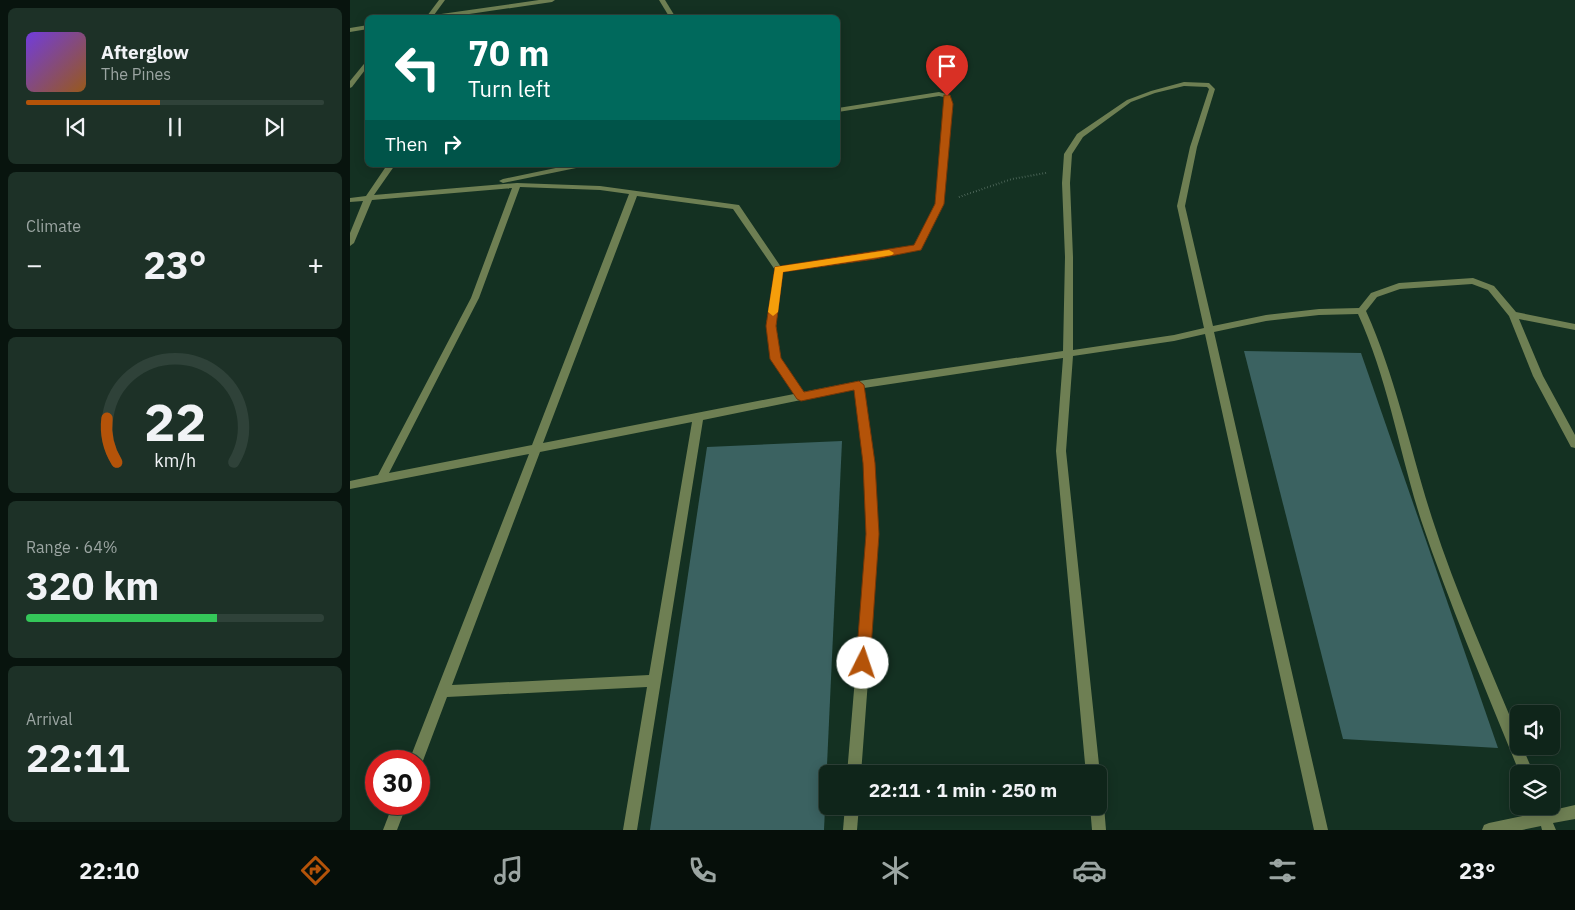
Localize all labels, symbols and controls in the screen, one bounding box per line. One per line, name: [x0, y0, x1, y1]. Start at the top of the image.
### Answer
text: 70 m: [468, 30, 550, 76]
icon: left: [385, 35, 450, 100]
text: Afterglow: [101, 40, 189, 64]
pin: [926, 45, 968, 96]
icon: arrive: [933, 52, 961, 80]
text: The Pines: [101, 64, 171, 84]
text: Turn left: [468, 74, 551, 103]
icon: previous: [62, 113, 90, 141]
icon: pause: [161, 113, 189, 141]
icon: next: [260, 113, 288, 141]
icon: right: [438, 130, 466, 158]
text: Then: [385, 132, 428, 156]
text: Climate: [26, 216, 81, 236]
text: 23°: [143, 240, 207, 289]
text: −: [26, 246, 43, 283]
text: +: [307, 246, 324, 283]
text: 22: [144, 388, 206, 455]
text: km/h: [154, 449, 196, 472]
text: Range · 64%: [26, 537, 118, 557]
text: 320 km: [26, 561, 159, 610]
position arrow: [836, 636, 888, 688]
map controls: [1510, 705, 1560, 815]
button: sound: [1510, 705, 1560, 755]
text: Arrival: [26, 709, 73, 729]
text: 22:11: [26, 733, 130, 782]
speed limit sign: 30: [365, 750, 430, 815]
button: layers: [1510, 765, 1560, 815]
text: 22:11 · 1 min · 250 m: [869, 778, 1057, 802]
icon: directions: [298, 853, 333, 888]
icon: music: [491, 853, 526, 888]
icon: phone: [685, 853, 720, 888]
icon: climate: [878, 853, 913, 888]
icon: car: [1072, 853, 1107, 888]
icon: filters: [1265, 853, 1300, 888]
text: 22:10: [79, 856, 139, 885]
text: 23°: [1459, 856, 1496, 885]

